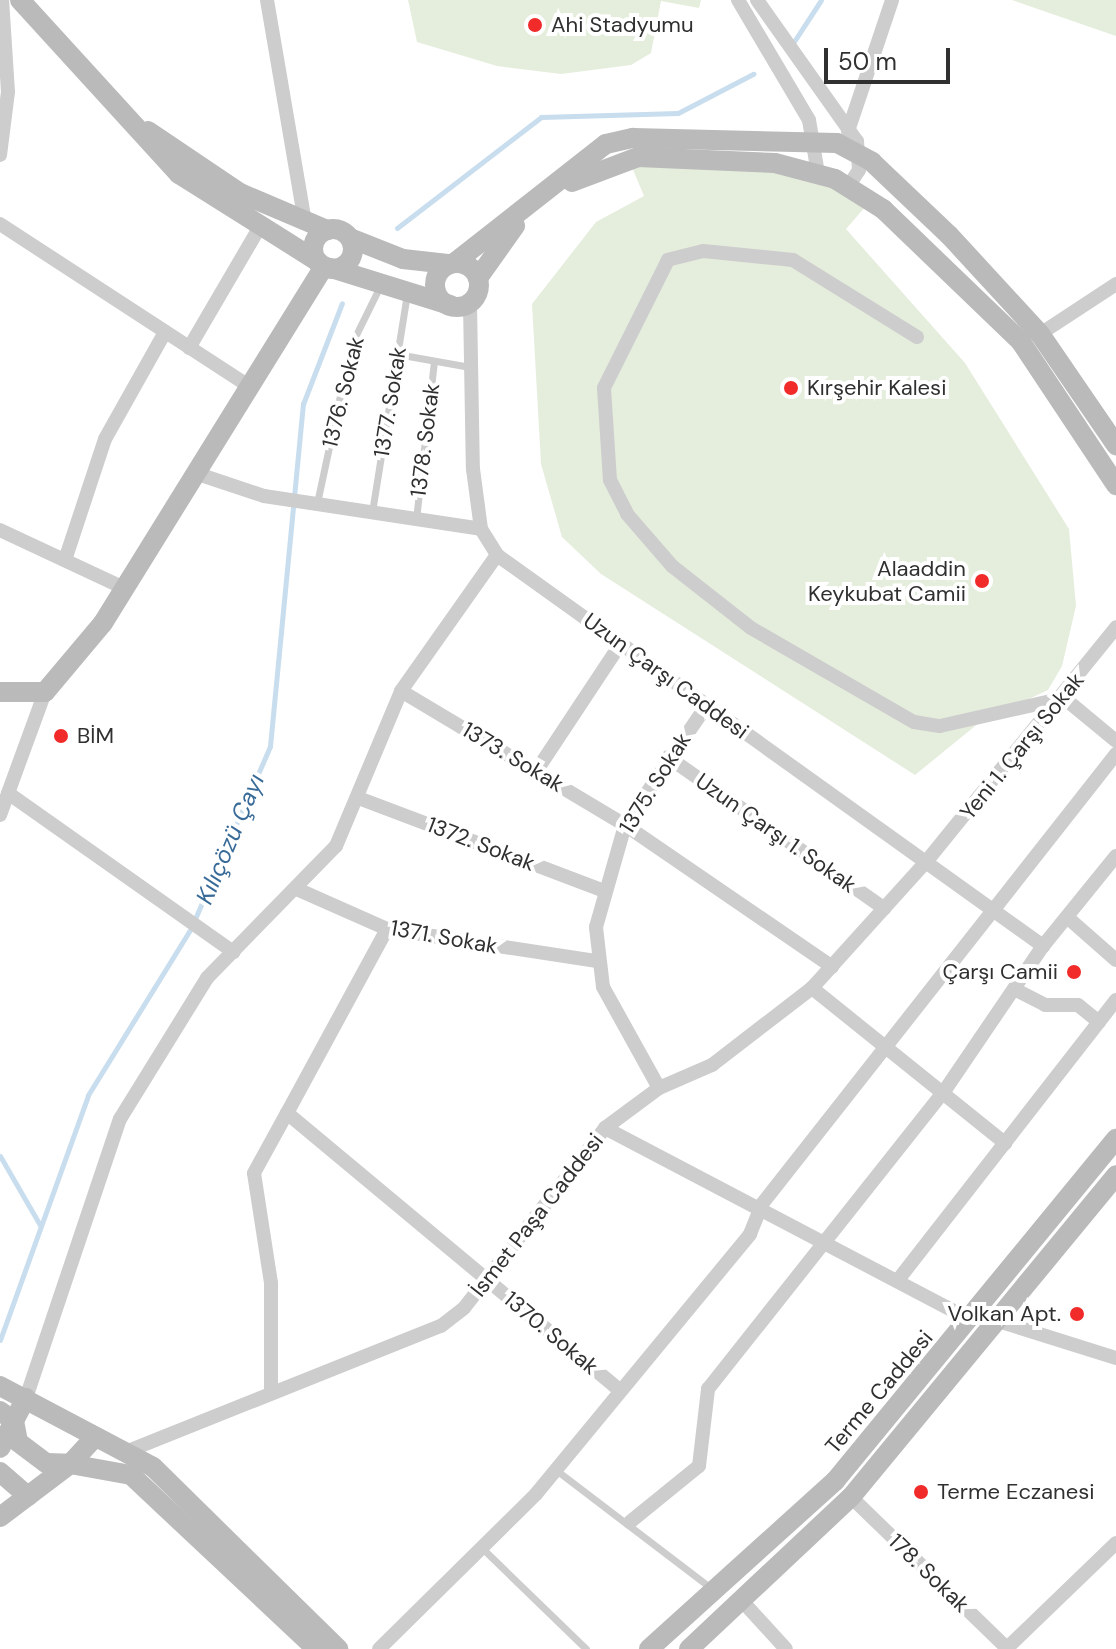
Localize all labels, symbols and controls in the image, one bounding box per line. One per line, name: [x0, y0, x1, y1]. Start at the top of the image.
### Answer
place label: Ahi Stadyumu: [551, 12, 694, 38]
marker: Ahi Stadyumu: [526, 16, 544, 34]
scale bar: [828, 32, 954, 82]
text: 50 m: [838, 46, 897, 77]
street label: 1376. Sokak: [316, 334, 370, 450]
street label: 1377. Sokak: [368, 345, 412, 459]
place label: Kırşehir Kalesi: [807, 375, 946, 401]
marker: Kırşehir Kalesi: [782, 379, 800, 397]
street label: 1378. Sokak: [405, 382, 445, 498]
place label: Alaaddin Keykubat Camii: [808, 555, 966, 606]
marker: Alaaddin Keykubat Camii: [973, 572, 991, 590]
street label: Uzun Çarşı Caddesi: [578, 607, 754, 745]
street label: Yeni 1. Çarşı Sokak: [955, 667, 1089, 825]
street label: 1373. Sokak: [457, 716, 569, 798]
place label: BİM: [77, 723, 114, 749]
marker: BİM: [52, 727, 70, 745]
street label: 1375. Sokak: [614, 728, 696, 838]
street label: Uzun Çarşı 1. Sokak: [691, 768, 861, 898]
water label: Kılıçözü Çayı: [190, 770, 270, 908]
street label: 1372. Sokak: [423, 811, 539, 877]
street label: 1371. Sokak: [388, 915, 500, 959]
place label: Çarşı Camii: [942, 959, 1058, 985]
marker: Çarşı Camii: [1065, 963, 1083, 981]
street label: İsmet Paşa Caddesi: [465, 1128, 609, 1302]
street label: 1370. Sokak: [498, 1286, 604, 1380]
place label: Volkan Apt.: [947, 1301, 1061, 1327]
marker: Volkan Apt.: [1068, 1305, 1086, 1323]
street label: Terme Caddesi: [820, 1325, 938, 1459]
place label: Terme Eczanesi: [937, 1479, 1094, 1505]
marker: Terme Eczanesi: [912, 1483, 930, 1501]
street label: 178. Sokak: [883, 1528, 975, 1618]

